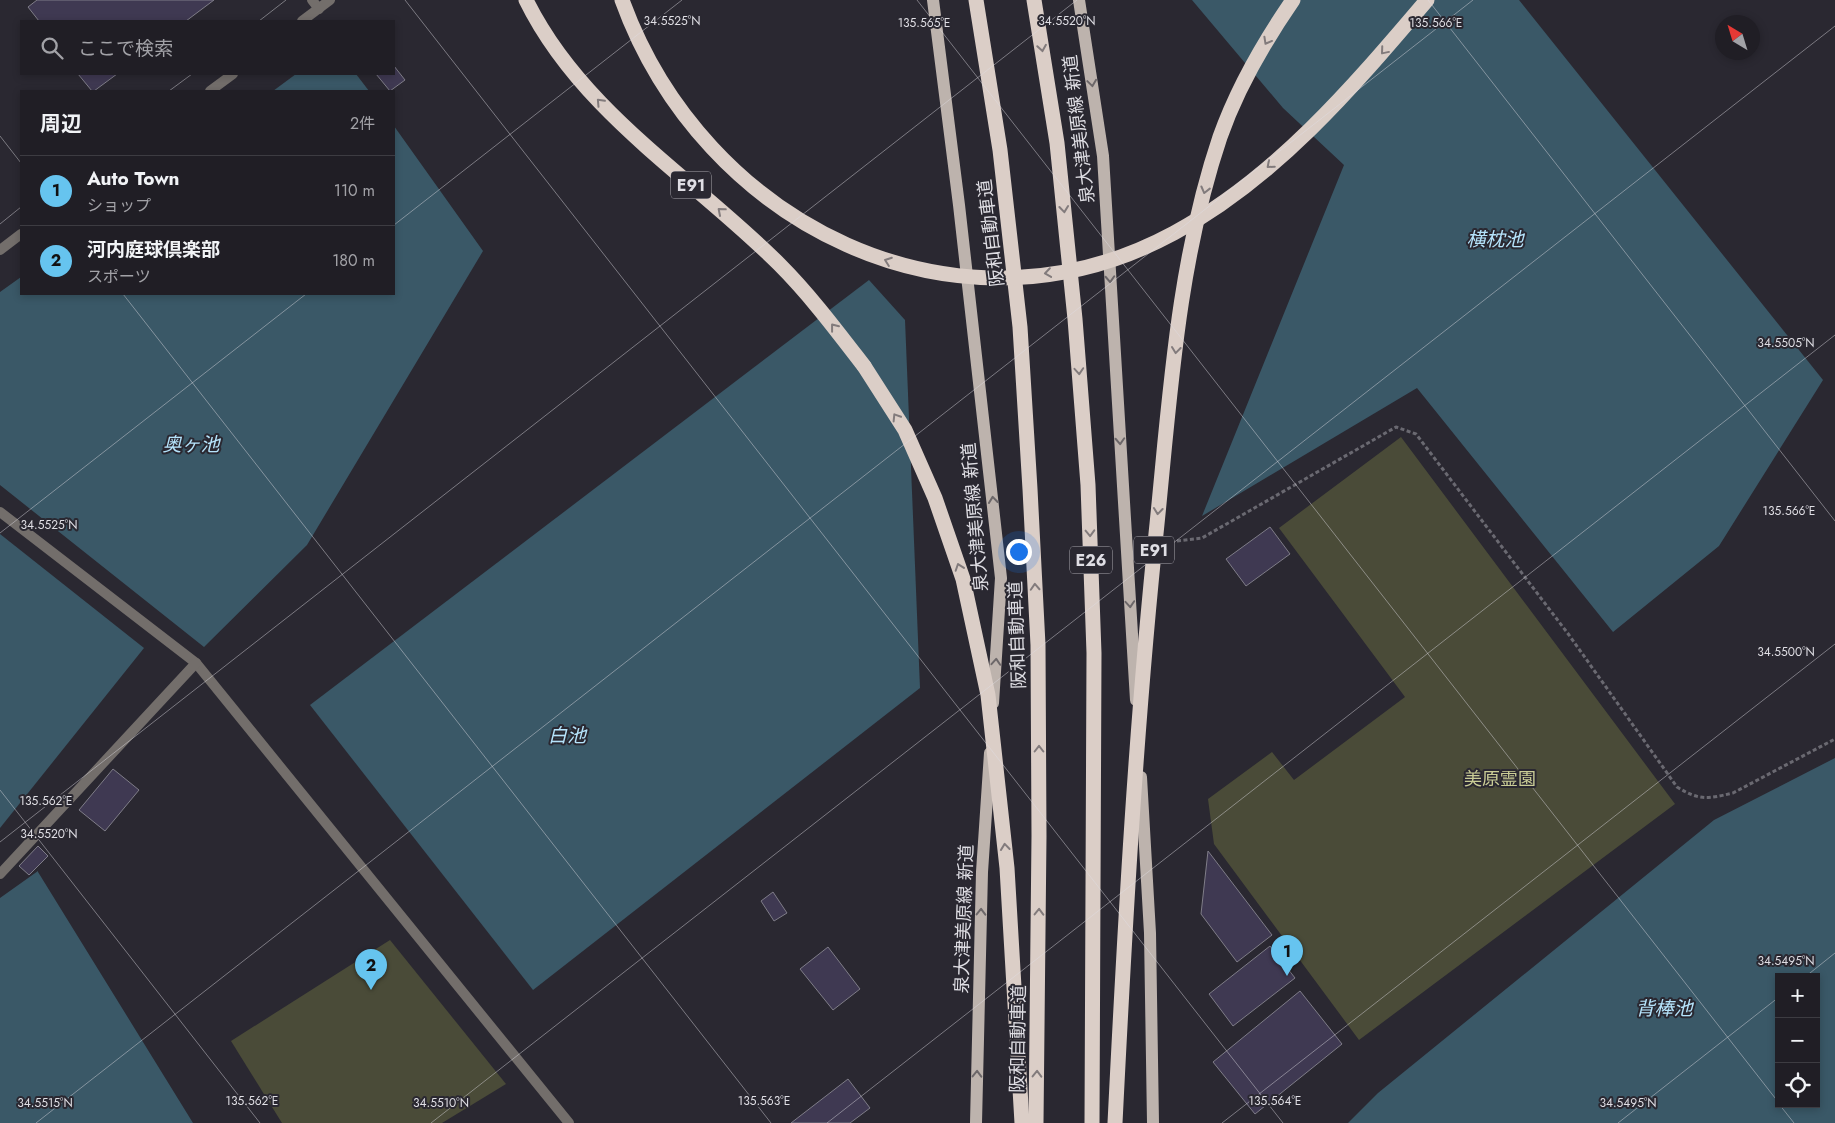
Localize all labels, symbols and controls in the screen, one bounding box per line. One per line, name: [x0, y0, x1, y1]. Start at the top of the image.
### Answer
text: 34.5525°N: [644, 12, 700, 30]
text: 34.5520°N: [1038, 12, 1096, 30]
text: 135.565°E: [898, 14, 950, 32]
text: 135.566°E: [1410, 14, 1462, 32]
north arrow: [1715, 15, 1760, 60]
search box: [20, 20, 395, 75]
icon: search: [38, 34, 66, 62]
text: ここで検索: [78, 35, 173, 62]
one-way arrow: [1263, 35, 1273, 44]
one-way arrow: [1036, 44, 1046, 53]
one-way arrow: [1381, 45, 1390, 54]
street label: 泉大津美原線 新道: [1057, 53, 1101, 205]
one-way arrow: [1086, 78, 1096, 87]
one-way arrow: [597, 99, 606, 108]
text: 周辺: [40, 109, 82, 139]
text: 2件: [350, 112, 375, 135]
one-way arrow: [1266, 159, 1275, 168]
text: Auto Town: [87, 165, 180, 192]
road number: E91: [671, 172, 711, 198]
street label: 阪和自動車道: [972, 178, 1010, 288]
text: 1: [52, 179, 60, 202]
text: 110 m: [334, 179, 375, 202]
one-way arrow: [1200, 186, 1211, 195]
text: ショップ: [87, 194, 151, 217]
one-way arrow: [1058, 205, 1069, 213]
one-way arrow: [717, 208, 726, 217]
water label: 横枕池: [1466, 226, 1525, 253]
text: 河内庭球倶楽部: [87, 236, 220, 263]
text: 2: [51, 249, 61, 272]
text: 180 m: [332, 249, 375, 272]
one-way arrow: [884, 257, 893, 267]
text: スポーツ: [87, 265, 151, 288]
one-way arrow: [1044, 268, 1053, 278]
one-way arrow: [1105, 276, 1116, 284]
one-way arrow: [831, 323, 840, 333]
text: 34.5505°N: [1757, 334, 1815, 352]
one-way arrow: [1171, 346, 1182, 354]
one-way arrow: [1073, 367, 1084, 375]
one-way arrow: [893, 413, 903, 422]
water label: 奥ヶ池: [162, 431, 221, 458]
one-way arrow: [1115, 438, 1126, 446]
street label: 泉大津美原線 新道: [956, 441, 994, 593]
one-way arrow: [988, 496, 999, 504]
text: 135.566°E: [1763, 502, 1815, 520]
one-way arrow: [1153, 508, 1164, 516]
text: 34.5525°N: [21, 516, 77, 534]
one-way arrow: [1084, 529, 1095, 537]
road number: E91: [1134, 536, 1174, 564]
your location: [1006, 539, 1032, 565]
road number: E26: [1070, 546, 1112, 574]
one-way arrow: [955, 563, 965, 571]
street label: 阪和自動車道: [1002, 581, 1032, 689]
one-way arrow: [1030, 583, 1040, 590]
one-way arrow: [1124, 600, 1135, 608]
text: 34.5500°N: [1757, 643, 1815, 661]
one-way arrow: [990, 658, 1001, 666]
water label: 白池: [548, 722, 588, 749]
one-way arrow: [1034, 745, 1044, 753]
park label: 美原霊園: [1464, 766, 1536, 792]
text: 135.562°E: [20, 792, 72, 810]
text: 34.5520°N: [20, 825, 78, 843]
one-way arrow: [1000, 843, 1011, 851]
street label: 泉大津美原線 新道: [948, 844, 980, 994]
one-way arrow: [976, 908, 986, 916]
one-way arrow: [1033, 908, 1044, 916]
pin: 1: [1271, 935, 1303, 976]
pin: 2: [355, 949, 387, 990]
text: 34.5495°N: [1757, 952, 1815, 970]
map controls: [1775, 973, 1820, 1108]
button: +: [1775, 973, 1820, 1018]
street label: 阪和自動車道: [1004, 985, 1032, 1093]
water label: 背棒池: [1635, 995, 1694, 1022]
button: −: [1775, 1018, 1820, 1063]
button: locate: [1775, 1063, 1820, 1108]
one-way arrow: [972, 1070, 982, 1078]
one-way arrow: [1032, 1070, 1042, 1078]
text: 135.562°E: [226, 1092, 278, 1110]
text: 135.563°E: [738, 1092, 790, 1110]
text: 135.564°E: [1249, 1092, 1301, 1110]
text: 34.5515°N: [17, 1094, 73, 1112]
text: 34.5510°N: [413, 1094, 469, 1112]
text: 34.5495°N: [1599, 1094, 1657, 1112]

